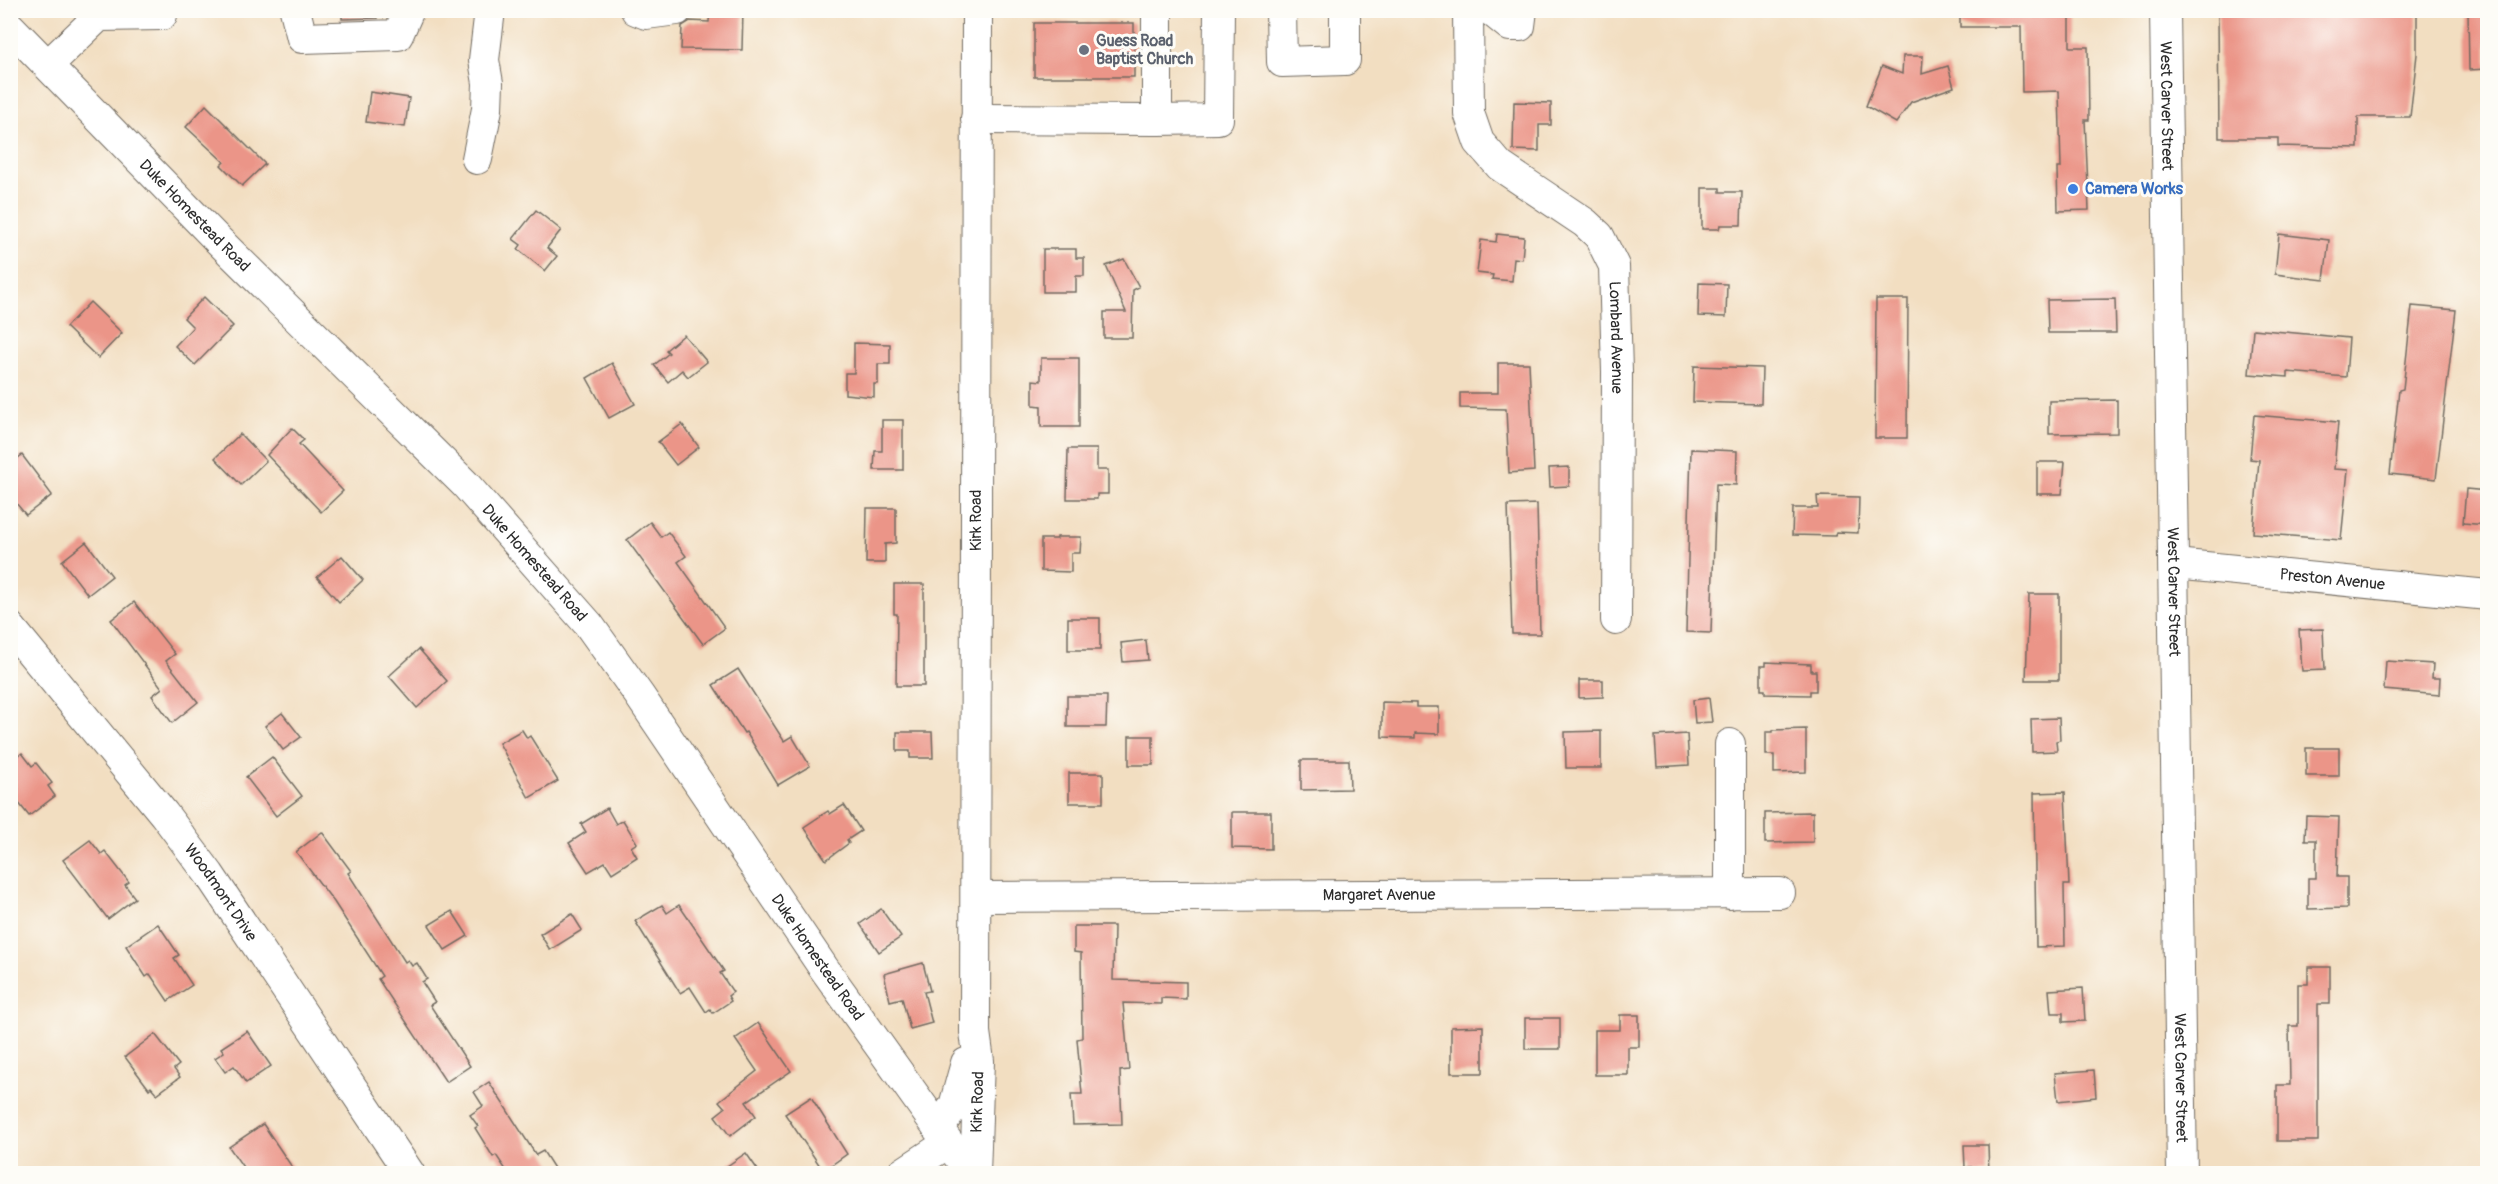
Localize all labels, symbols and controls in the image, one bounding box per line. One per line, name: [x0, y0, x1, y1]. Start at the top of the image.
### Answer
place label: Guess Road Baptist Church: [1096, 31, 1194, 69]
street label: West Carver Street: [2155, 41, 2177, 171]
marker: Guess Road Baptist Church: [1077, 43, 1091, 57]
street label: Duke Homestead Road: [135, 155, 254, 276]
place label: Camera Works: [2085, 179, 2184, 199]
marker: Camera Works: [2066, 182, 2080, 196]
street label: Lombard Avenue: [1604, 281, 1627, 394]
street label: Kirk Road: [966, 490, 986, 551]
street label: Duke Homestead Road: [477, 500, 591, 626]
street label: West Carver Street: [2163, 527, 2184, 657]
street label: Preston Avenue: [2279, 564, 2386, 595]
street label: Woodmont Drive: [180, 840, 261, 945]
street label: Margaret Avenue: [1323, 885, 1435, 905]
street label: Duke Homestead Road: [767, 890, 868, 1025]
street label: West Carver Street: [2170, 1013, 2192, 1143]
street label: Kirk Road: [966, 1071, 989, 1133]

